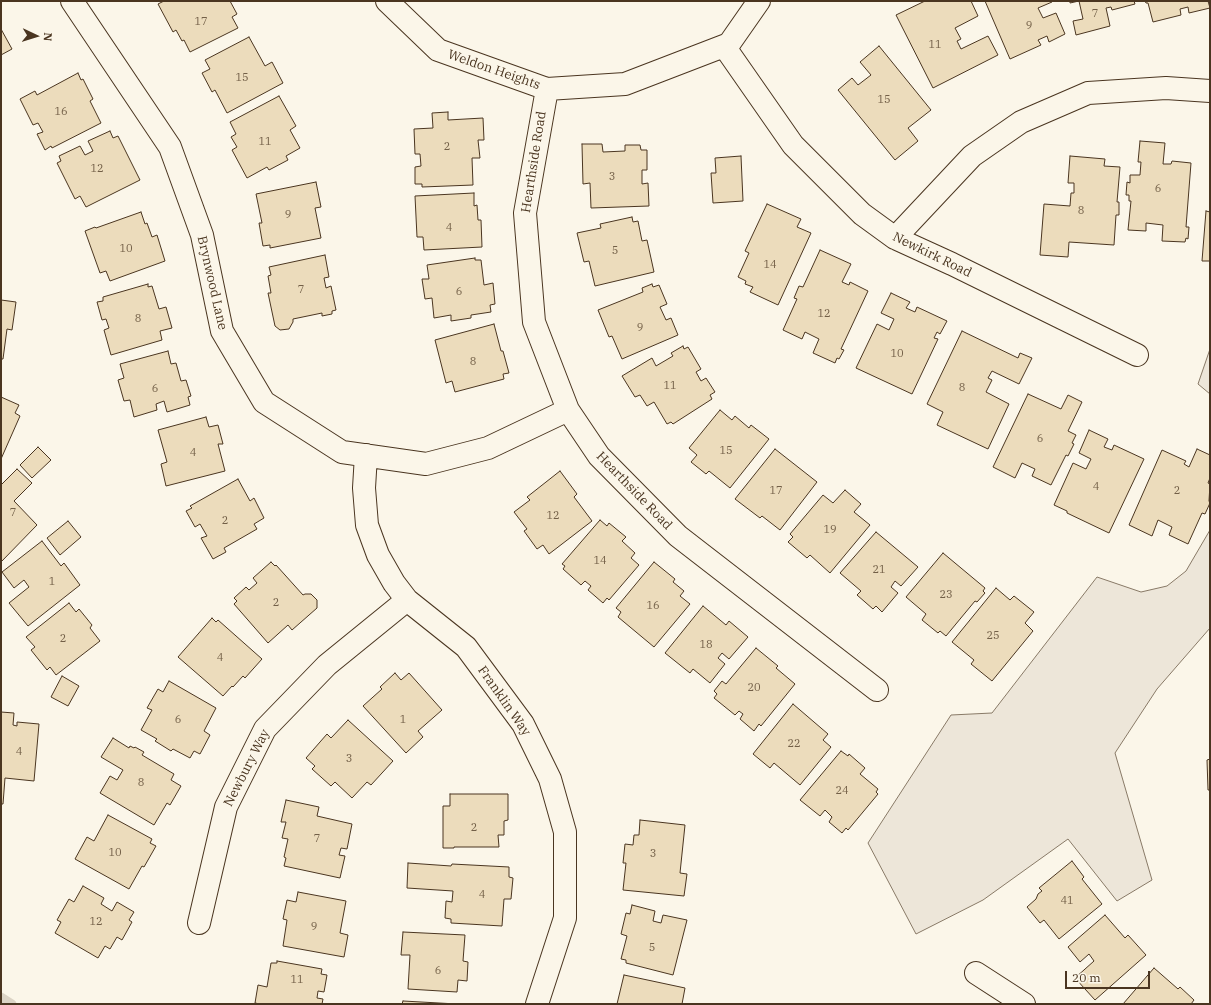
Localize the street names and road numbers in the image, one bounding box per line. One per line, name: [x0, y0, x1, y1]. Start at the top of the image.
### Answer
street label: Weldon Heights: [446, 47, 542, 93]
street label: Hearthside Road: [518, 110, 550, 214]
street label: Newkirk Road: [890, 229, 974, 281]
street label: Brynwood Lane: [194, 235, 230, 331]
street label: Hearthside Road: [593, 449, 675, 533]
street label: Franklin Way: [474, 663, 534, 739]
street label: Newbury Way: [221, 727, 273, 809]

